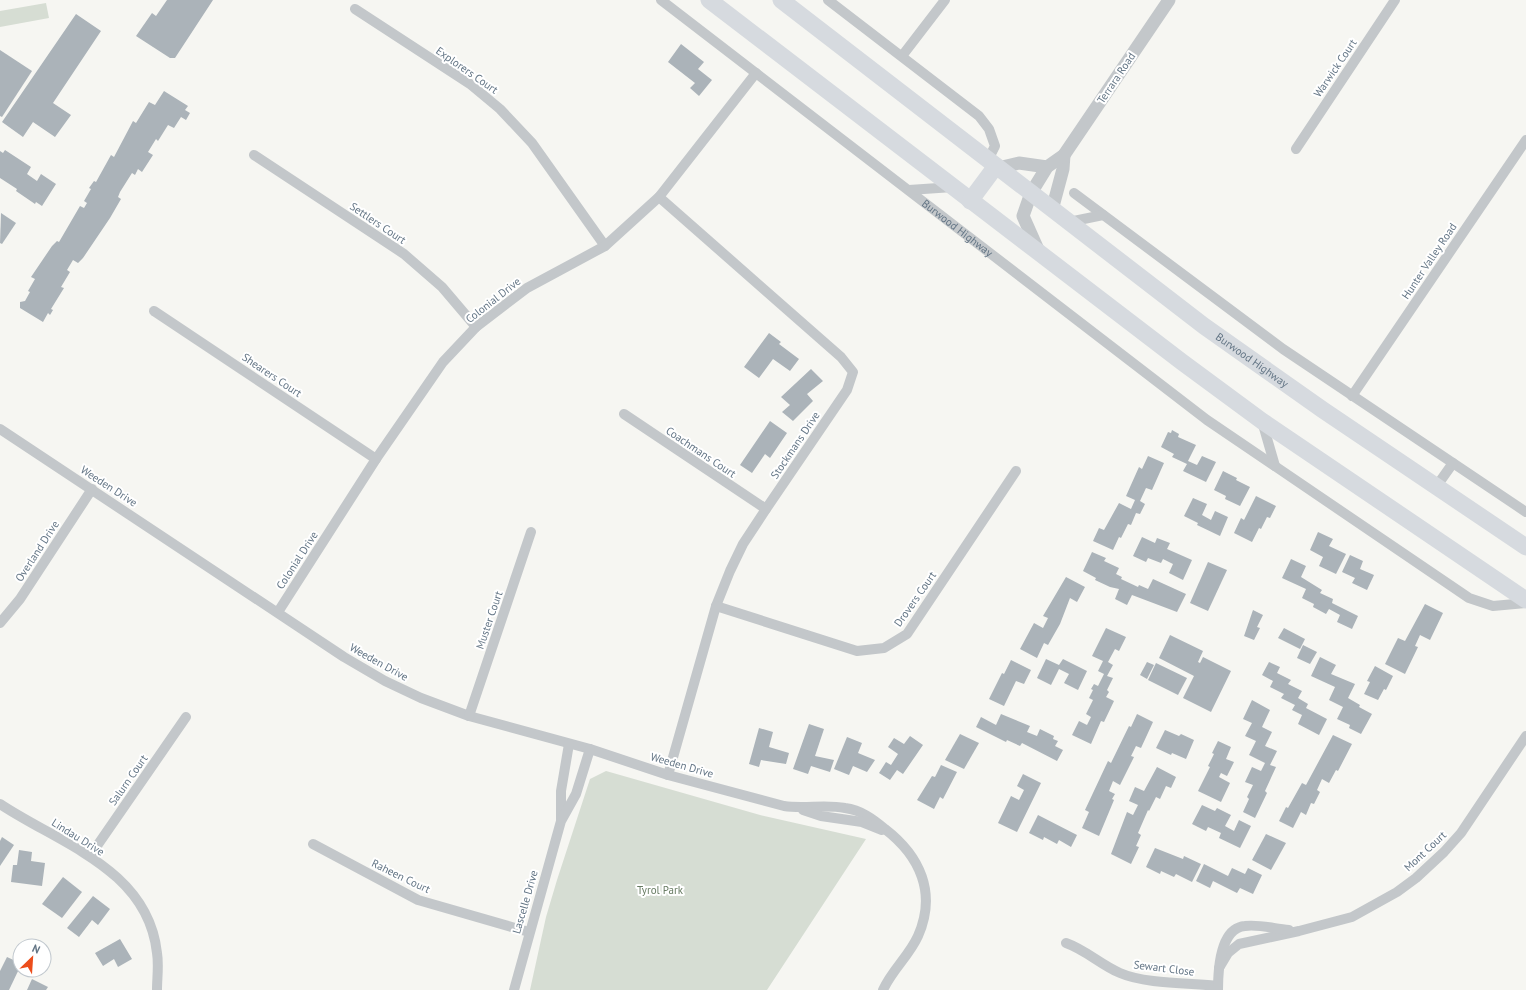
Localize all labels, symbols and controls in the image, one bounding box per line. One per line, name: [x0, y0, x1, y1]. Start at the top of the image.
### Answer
street label: Warwick Court: [1310, 36, 1360, 100]
street label: Explorers Court: [433, 43, 501, 97]
street label: Terrara Road: [1094, 50, 1138, 106]
street label: Burwood Highway: [919, 196, 996, 260]
street label: Settlers Court: [347, 199, 409, 247]
street label: Hunter Valley Road: [1398, 220, 1460, 302]
street label: Colonial Drive: [463, 274, 524, 326]
street label: Burwood Highway: [1213, 330, 1292, 391]
street label: Shearers Court: [239, 350, 305, 400]
street label: Stockmans Drive: [767, 408, 823, 481]
street label: Coachmans Court: [663, 423, 739, 481]
street label: Weeden Drive: [78, 462, 140, 510]
street label: Overland Drive: [12, 517, 62, 584]
street label: Colonial Drive: [273, 528, 321, 592]
street label: Drovers Court: [891, 568, 939, 629]
street label: Muster Court: [473, 589, 506, 651]
street label: Weeden Drive: [347, 640, 411, 684]
street label: Weeden Drive: [649, 749, 715, 781]
street label: Salurn Court: [105, 752, 151, 808]
street label: Lindau Drive: [49, 815, 107, 859]
street label: Mont Court: [1401, 828, 1449, 874]
street label: Raheen Court: [369, 856, 433, 896]
street label: Lascelle Drive: [509, 868, 541, 935]
park label: Tyrol Park: [637, 883, 684, 897]
north arrow: [12, 938, 52, 978]
text: N: [30, 941, 42, 957]
street label: Sewart Close: [1133, 957, 1196, 979]

